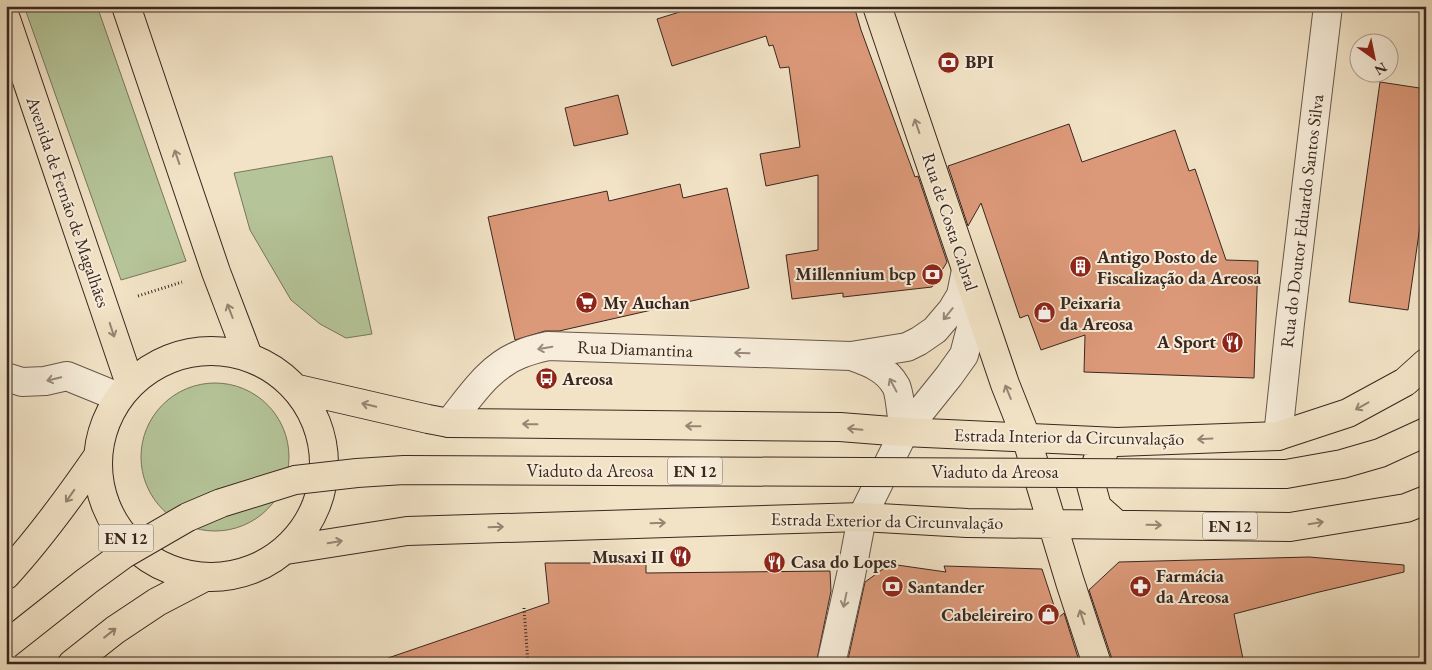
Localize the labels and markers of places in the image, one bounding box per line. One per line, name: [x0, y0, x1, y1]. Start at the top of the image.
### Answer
bank icon: BPI: [937, 50, 961, 74]
place label: BPI: [965, 50, 994, 73]
place label: Antigo Posto de Fiscalização da Areosa: [1096, 245, 1261, 289]
building icon: Antigo Posto de Fiscalização da Areosa: [1069, 255, 1093, 279]
place label: Millennium bcp: [795, 262, 916, 285]
bank icon: Millennium bcp: [920, 262, 944, 286]
supermarket icon: My Auchan: [575, 291, 599, 315]
place label: My Auchan: [603, 291, 690, 314]
place label: Peixaria da Areosa: [1060, 291, 1133, 335]
shop icon: Peixaria da Areosa: [1032, 301, 1056, 325]
place label: A Sport: [1156, 330, 1216, 353]
restaurant icon: A Sport: [1220, 330, 1244, 354]
bus stop icon: Areosa: [534, 367, 558, 391]
place label: Areosa: [561, 367, 613, 390]
place label: Musaxi II: [592, 545, 664, 568]
restaurant icon: Musaxi II: [668, 545, 692, 569]
restaurant icon: Casa do Lopes: [763, 550, 787, 574]
place label: Casa do Lopes: [791, 550, 897, 573]
place label: Farmácia da Areosa: [1156, 564, 1229, 608]
pharmacy icon: Farmácia da Areosa: [1128, 574, 1152, 598]
bank icon: Santander: [880, 575, 904, 599]
place label: Santander: [908, 575, 985, 598]
place label: Cabeleireiro: [941, 603, 1033, 626]
shop icon: Cabeleireiro: [1037, 603, 1061, 627]

